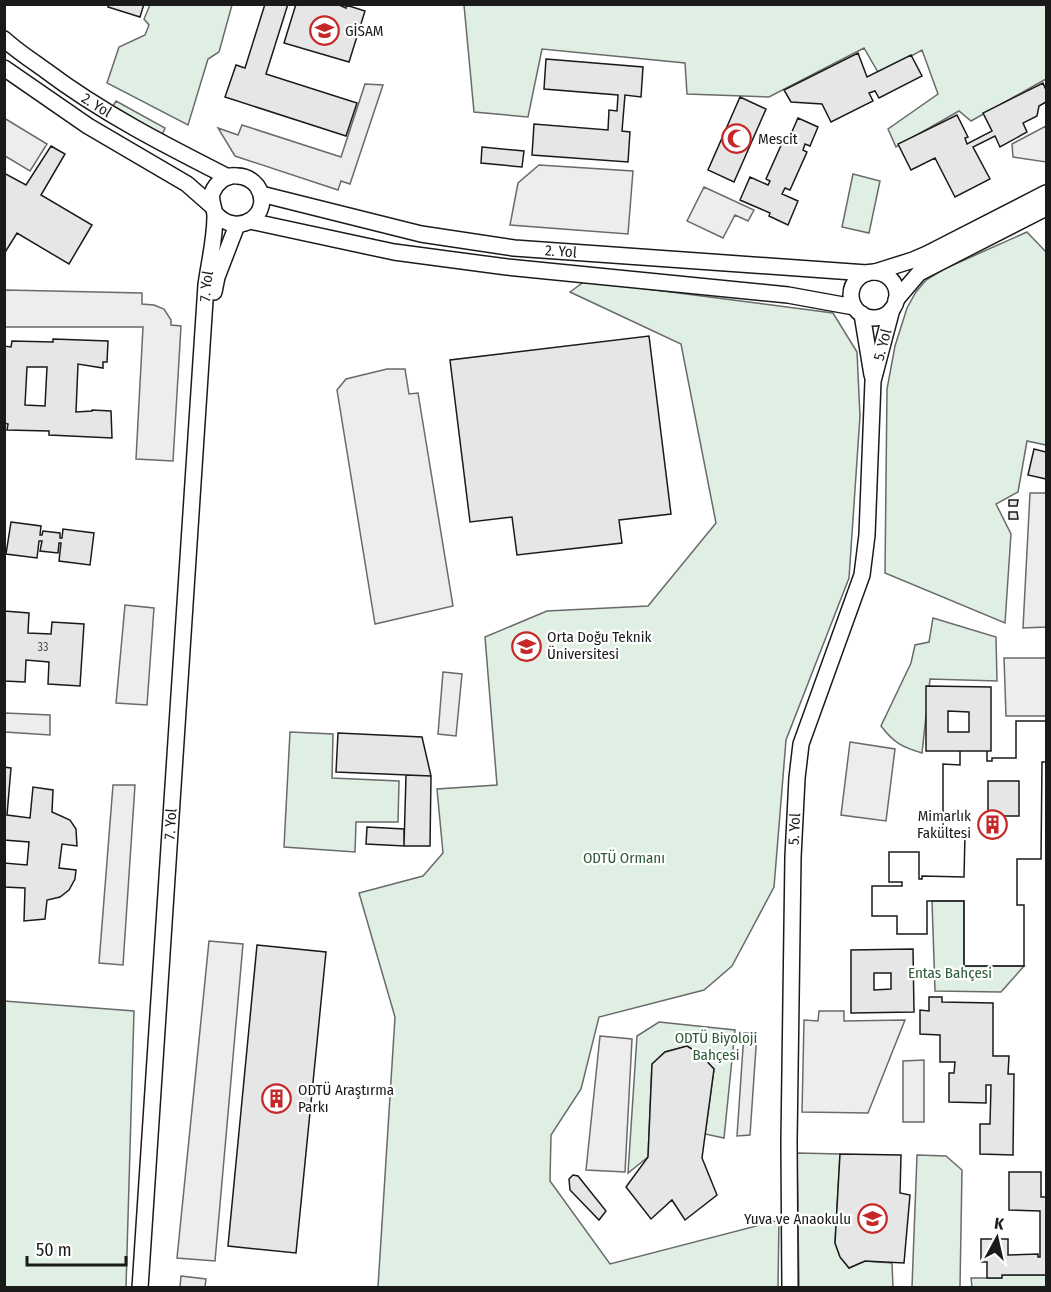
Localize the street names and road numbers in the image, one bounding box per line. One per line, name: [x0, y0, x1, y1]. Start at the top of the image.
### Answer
street label: 2. Yol: [78, 89, 115, 121]
street label: 2. Yol: [544, 241, 577, 261]
street label: 7. Yol: [196, 269, 217, 302]
street label: 5. Yol: [870, 327, 895, 363]
street label: 7. Yol: [161, 808, 181, 840]
street label: 5. Yol: [785, 813, 804, 846]

